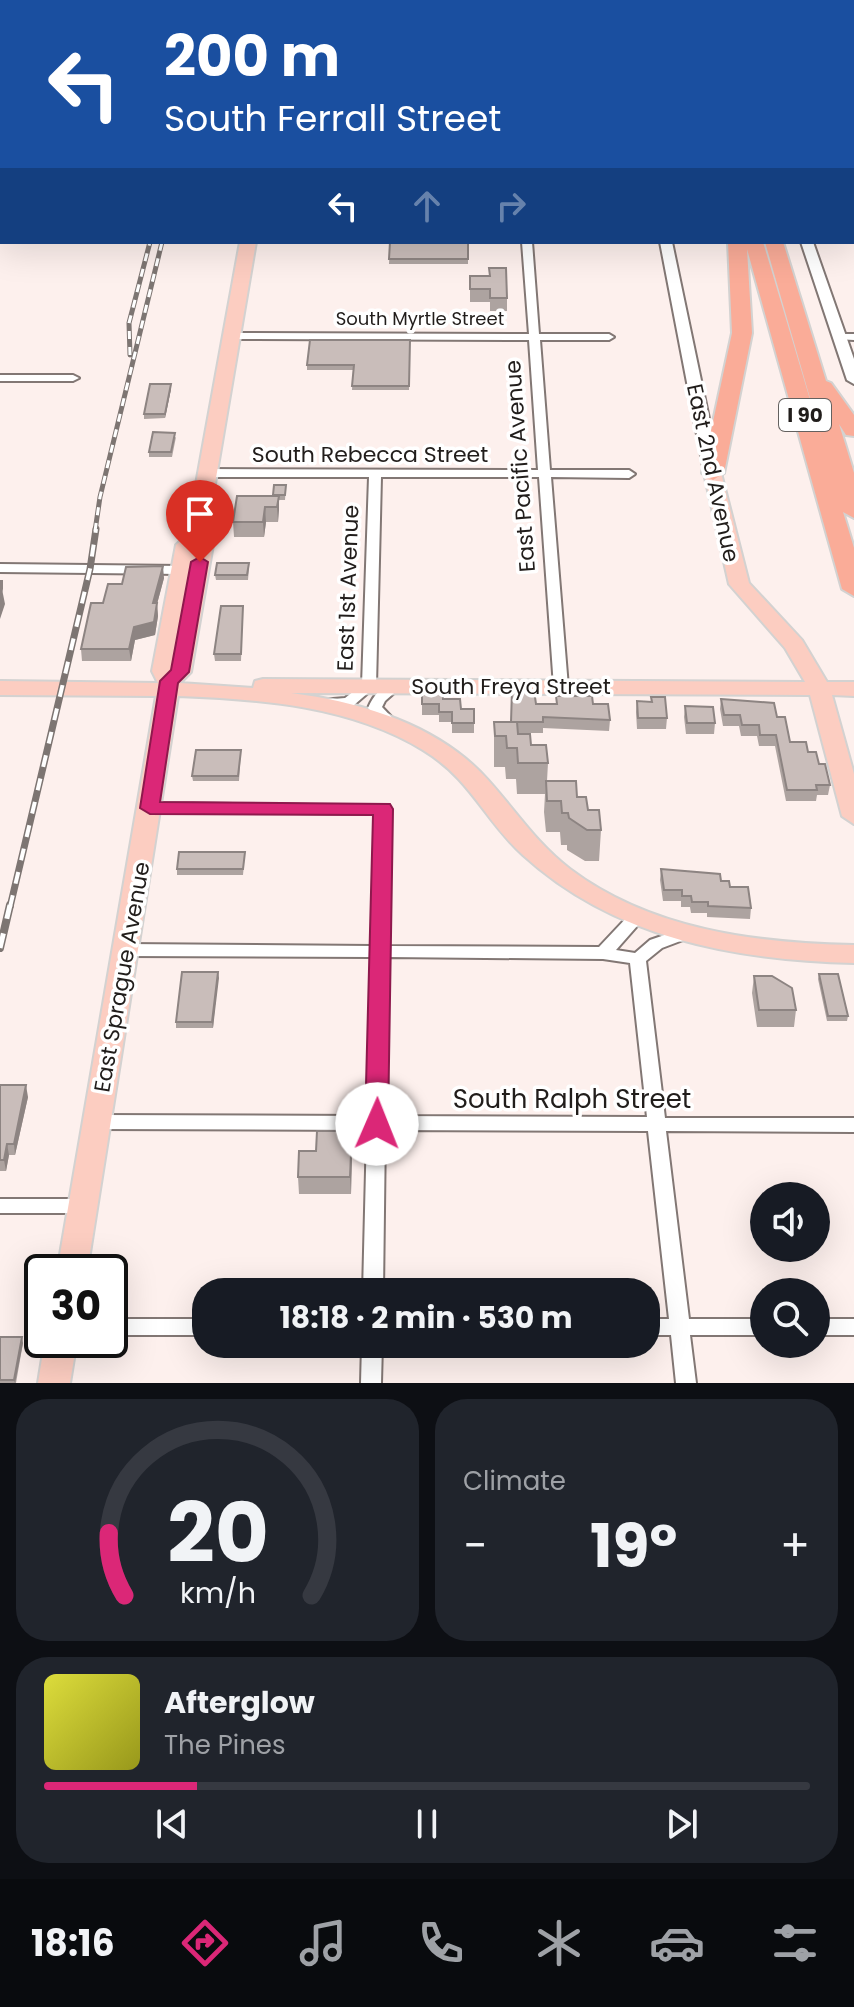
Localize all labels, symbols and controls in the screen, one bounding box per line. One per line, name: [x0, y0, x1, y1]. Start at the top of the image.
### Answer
text: 200 m: [164, 17, 340, 96]
icon: left: [32, 32, 136, 136]
text: South Ferrall Street: [164, 93, 501, 144]
icon: left: [321, 184, 365, 228]
icon: ahead: [405, 184, 449, 228]
icon: right: [489, 184, 533, 228]
street label: South Myrtle Street: [336, 306, 504, 331]
street label: East Pacific Avenue: [497, 359, 543, 573]
street label: East 2nd Avenue: [679, 381, 747, 565]
road number: I 90: [779, 399, 831, 431]
street label: South Rebecca Street: [252, 439, 488, 470]
pin: [166, 480, 234, 562]
icon: arrive: [178, 492, 222, 536]
street label: East 1st Avenue: [330, 504, 366, 672]
street label: South Freya Street: [411, 671, 611, 702]
street label: East Sprague Avenue: [86, 859, 158, 1095]
street label: South Ralph Street: [453, 1081, 691, 1117]
position arrow: [335, 1082, 419, 1166]
map controls: [750, 1182, 830, 1358]
button: sound: [750, 1182, 830, 1262]
speed limit sign: 30: [24, 1254, 128, 1358]
button: search: [750, 1278, 830, 1358]
text: 18:18 · 2 min · 530 m: [279, 1296, 573, 1339]
text: Climate: [463, 1463, 566, 1499]
text: 20: [167, 1475, 268, 1591]
text: 19°: [590, 1504, 677, 1588]
text: −: [463, 1515, 487, 1576]
text: +: [780, 1515, 810, 1576]
text: km/h: [179, 1573, 256, 1613]
text: Afterglow: [164, 1681, 315, 1724]
text: The Pines: [164, 1727, 286, 1763]
icon: previous: [150, 1802, 194, 1846]
icon: pause: [405, 1802, 449, 1846]
icon: next: [660, 1802, 704, 1846]
icon: directions: [177, 1915, 233, 1971]
icon: music: [295, 1915, 351, 1971]
icon: phone: [413, 1915, 469, 1971]
icon: climate: [531, 1915, 587, 1971]
icon: car: [649, 1915, 705, 1971]
icon: filters: [767, 1915, 823, 1971]
text: 18:16: [31, 1918, 115, 1969]

